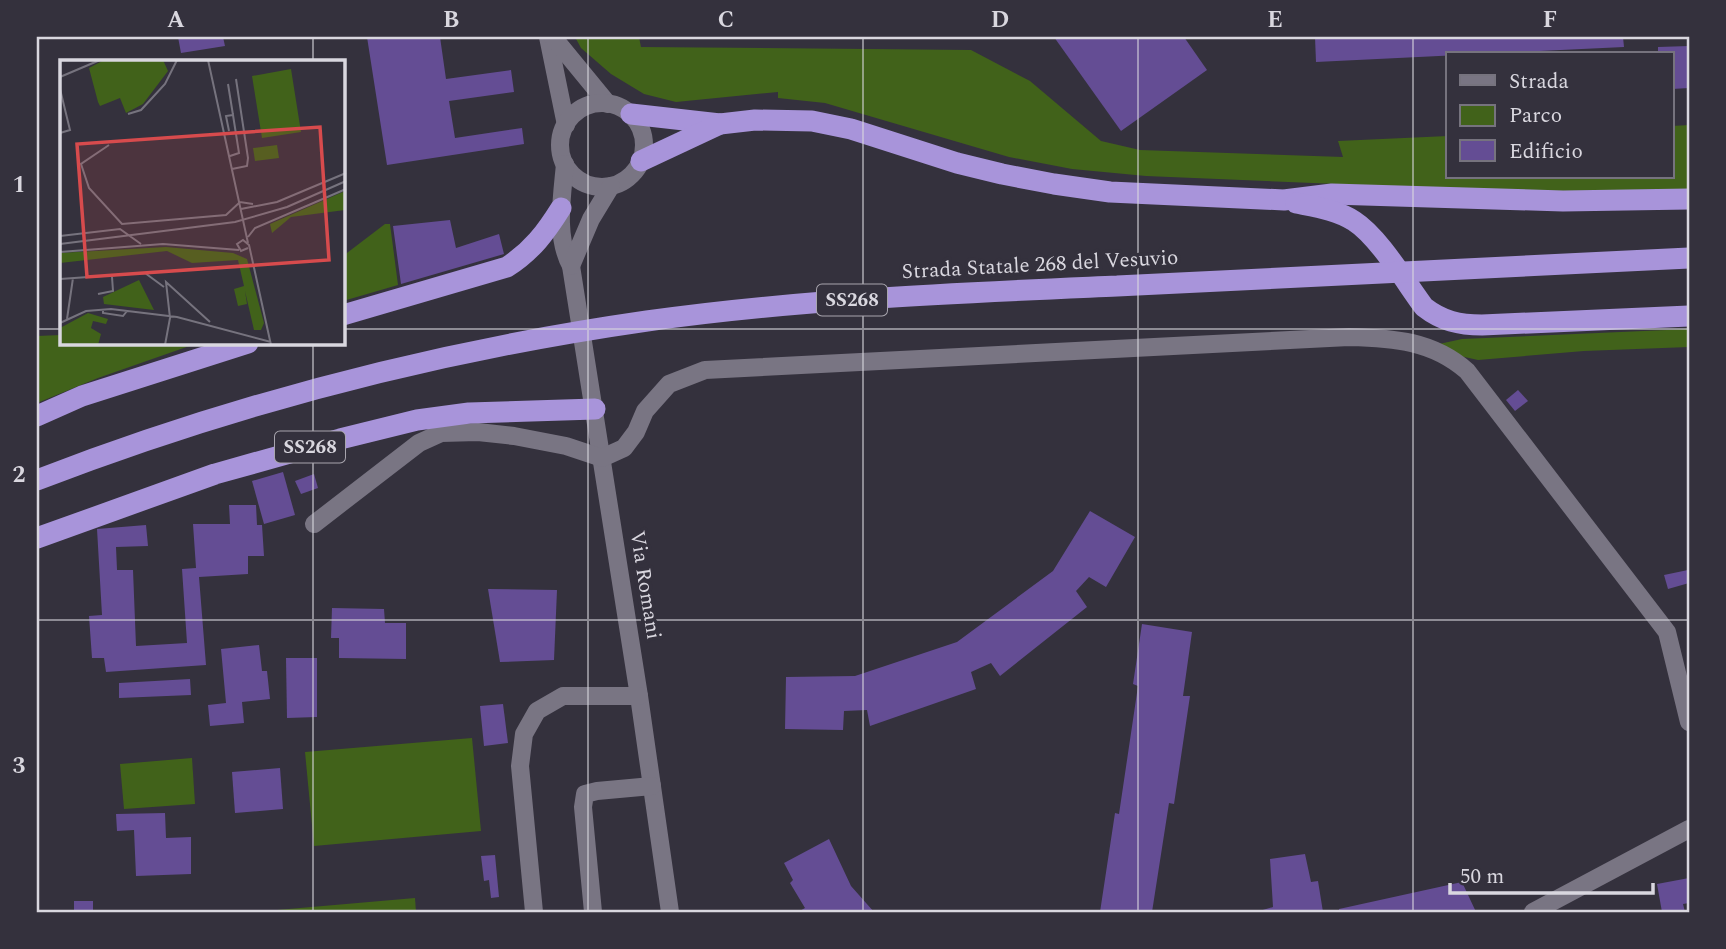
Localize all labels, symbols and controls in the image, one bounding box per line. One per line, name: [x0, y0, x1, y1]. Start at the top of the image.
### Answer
text: A: [167, 3, 185, 38]
text: B: [443, 3, 459, 38]
text: C: [718, 3, 734, 38]
text: D: [991, 3, 1009, 38]
text: E: [1267, 3, 1283, 38]
text: F: [1543, 3, 1557, 38]
legend: [1446, 52, 1674, 178]
inset map: [60, 60, 345, 345]
text: Strada: [1509, 66, 1570, 98]
text: Parco: [1509, 100, 1562, 132]
text: Edificio: [1509, 136, 1583, 168]
text: 1: [13, 168, 25, 203]
street label: Strada Statale 268 del Vesuvio: [901, 242, 1179, 288]
road number: SS268: [817, 284, 887, 316]
road number: SS268: [275, 432, 345, 462]
text: 2: [13, 458, 26, 493]
street label: Via Romani: [621, 528, 669, 642]
text: 3: [13, 749, 26, 784]
scale bar: [1450, 851, 1652, 895]
text: 50 m: [1460, 861, 1504, 893]

